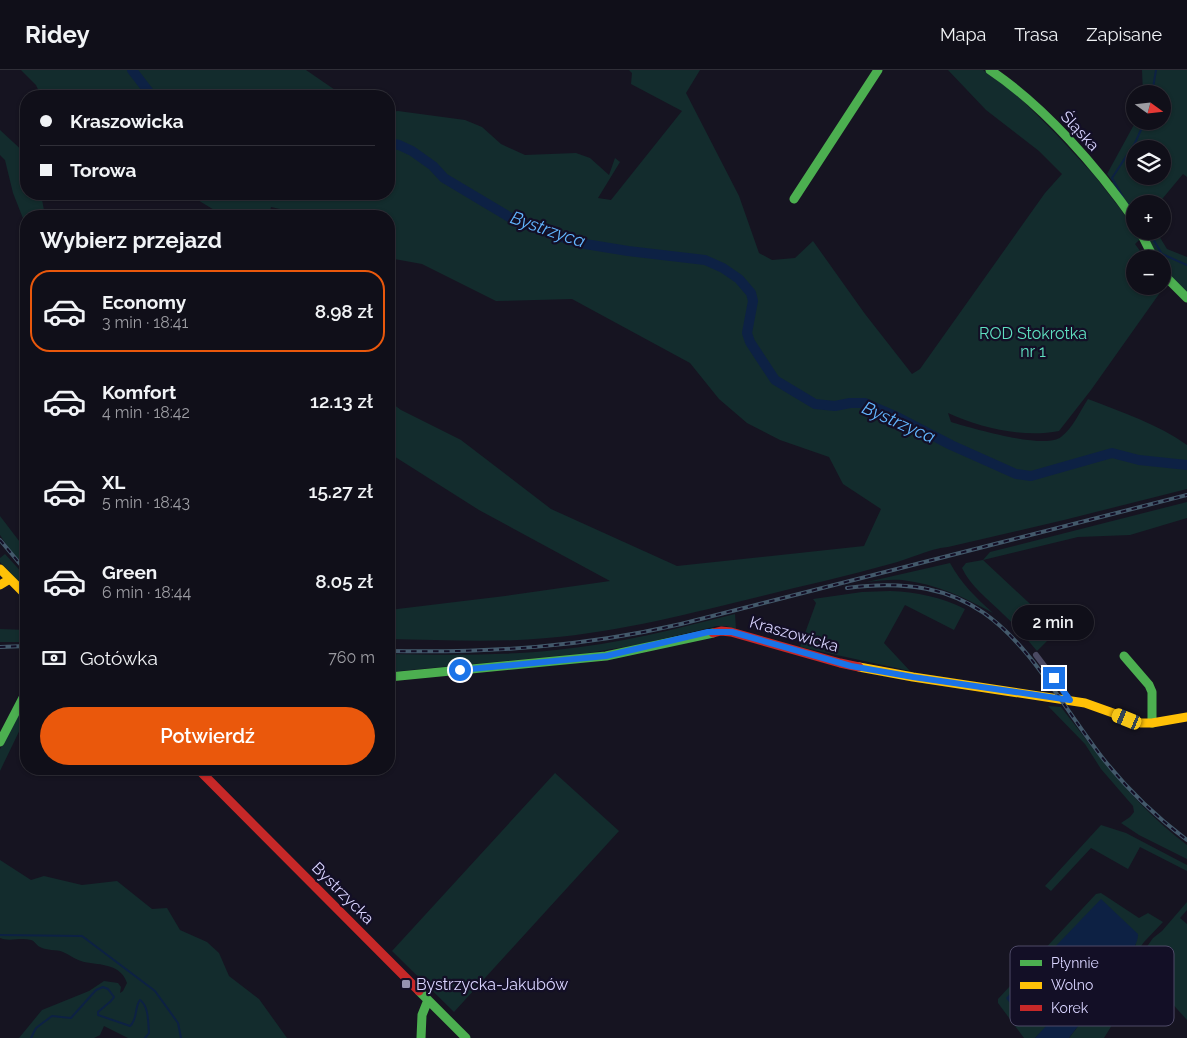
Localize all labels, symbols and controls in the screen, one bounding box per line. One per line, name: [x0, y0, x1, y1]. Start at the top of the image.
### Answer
text: Ridey: [25, 20, 90, 49]
text: Mapa: [940, 24, 986, 45]
text: Trasa: [1014, 24, 1058, 45]
text: Zapisane: [1086, 24, 1162, 45]
north arrow: [1126, 85, 1171, 130]
map controls: [1126, 85, 1171, 295]
street label: Śląska: [1057, 106, 1104, 155]
text: Kraszowicka: [70, 110, 184, 132]
button: layers: [1126, 140, 1171, 185]
text: Torowa: [70, 159, 136, 181]
button: +: [1126, 195, 1171, 240]
water label: Bystrzyca: [508, 206, 588, 252]
text: Wybierz przejazd: [40, 227, 222, 253]
button: −: [1126, 250, 1171, 295]
icon: car: [42, 289, 87, 334]
text: Economy: [102, 291, 186, 313]
text: 8.98 zł: [315, 300, 373, 322]
text: 3 min · 18:41: [102, 313, 188, 332]
park label: ROD Stokrotka nr 1: [979, 324, 1087, 361]
icon: car: [42, 379, 87, 424]
text: Komfort: [102, 381, 176, 403]
text: 12.13 zł: [310, 390, 373, 412]
water label: Bystrzyca: [859, 397, 939, 447]
text: 4 min · 18:42: [102, 403, 190, 422]
icon: car: [42, 469, 87, 514]
text: XL: [102, 471, 125, 493]
text: 15.27 zł: [308, 480, 373, 502]
text: 5 min · 18:43: [102, 493, 190, 512]
icon: car: [42, 559, 87, 604]
text: Green: [102, 561, 157, 583]
text: 8.05 zł: [315, 570, 373, 592]
text: 6 min · 18:44: [102, 583, 191, 602]
callout: 2 min: [1013, 606, 1095, 640]
street label: Kraszowicka: [747, 612, 841, 656]
text: 2 min: [1033, 613, 1074, 632]
icon: cash: [40, 644, 68, 672]
text: Gotówka: [80, 647, 158, 669]
text: 760 m: [328, 648, 375, 667]
route start: [449, 659, 471, 681]
route end: [1043, 667, 1065, 689]
car: [1110, 706, 1143, 732]
button: Potwierdź: [40, 707, 375, 765]
street label: Bystrzycka: [308, 858, 378, 928]
legend: [1010, 946, 1174, 1026]
text: Płynnie: [1051, 955, 1099, 971]
place label: Bystrzycka-Jakubów: [416, 975, 568, 994]
text: Wolno: [1051, 977, 1093, 993]
marker: Bystrzycka-Jakubów: [400, 978, 412, 990]
text: Korek: [1051, 1000, 1089, 1016]

